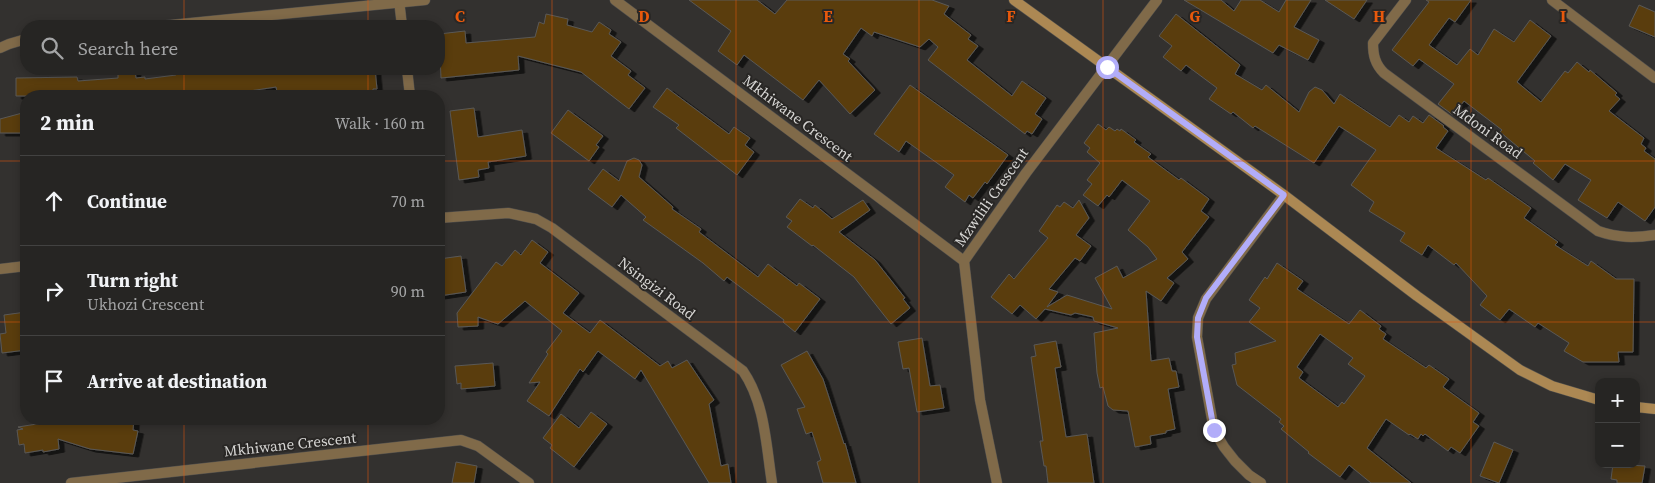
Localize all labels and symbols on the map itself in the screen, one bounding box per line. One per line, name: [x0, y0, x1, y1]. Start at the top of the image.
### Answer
text: C: [455, 5, 465, 27]
text: D: [638, 5, 650, 27]
text: E: [823, 5, 833, 27]
text: F: [1006, 5, 1016, 27]
text: G: [1190, 5, 1201, 27]
text: H: [1373, 5, 1385, 27]
text: I: [1560, 5, 1566, 27]
route start: [1096, 56, 1119, 79]
street label: Mkhiwane Crescent: [739, 70, 857, 166]
street label: Mdoni Road: [1449, 99, 1527, 164]
street label: Mzwilili Crescent: [949, 143, 1033, 251]
street label: Nsingizi Road: [614, 252, 700, 324]
route end: [1203, 419, 1226, 442]
street label: Mkhiwane Crescent: [223, 427, 357, 461]

